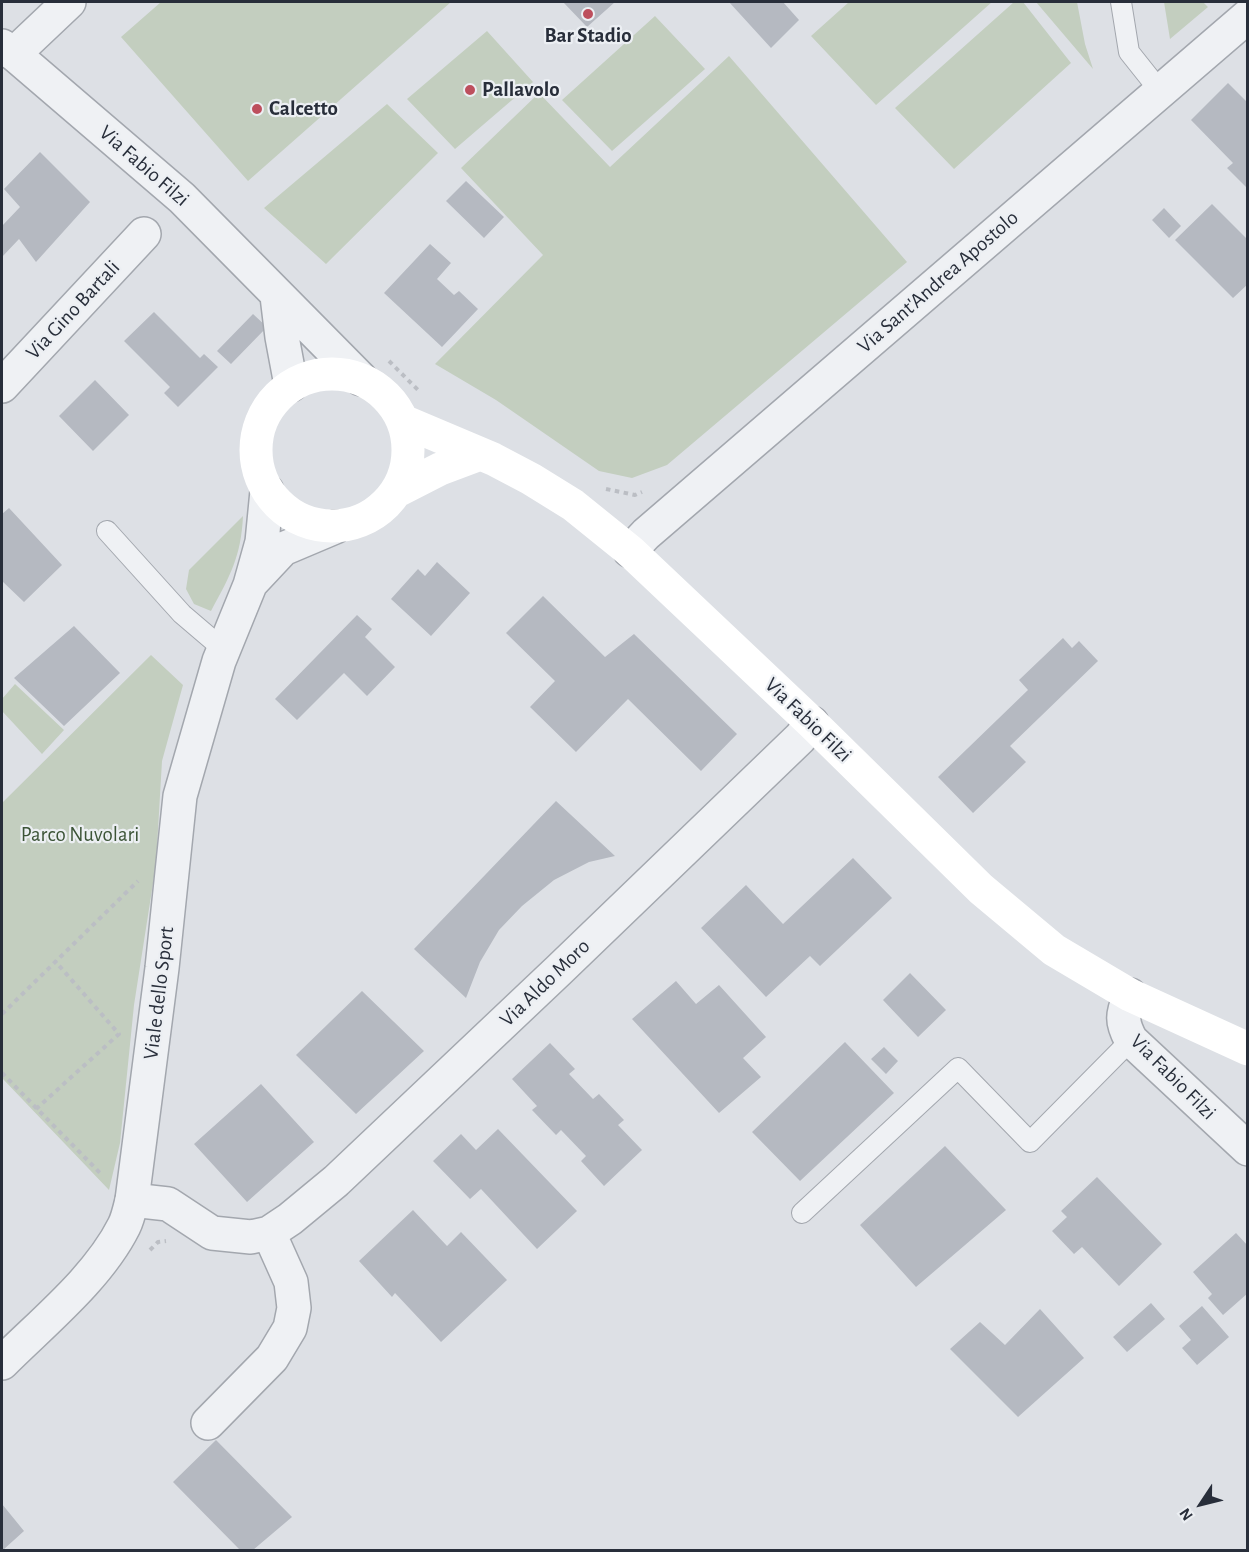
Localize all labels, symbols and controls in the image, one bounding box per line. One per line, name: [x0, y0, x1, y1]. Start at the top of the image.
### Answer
marker: Bar Stadio: [581, 7, 595, 21]
place label: Bar Stadio: [544, 23, 632, 49]
place label: Pallavolo: [482, 77, 560, 103]
marker: Pallavolo: [463, 83, 477, 97]
place label: Calcetto: [269, 96, 338, 122]
marker: Calcetto: [250, 102, 264, 116]
street label: Via Fabio Filzi: [94, 120, 194, 212]
street label: Via Sant'Andrea Apostolo: [852, 205, 1024, 359]
street label: Via Gino Bartali: [21, 255, 125, 365]
street label: Via Fabio Filzi: [759, 672, 857, 768]
park label: Parco Nuvolari: [21, 822, 139, 848]
street label: Viale dello Sport: [138, 925, 180, 1061]
street label: Via Aldo Moro: [495, 934, 595, 1032]
street label: Via Fabio Filzi: [1125, 1029, 1221, 1125]
north arrow: [1171, 1474, 1231, 1534]
text: N: [1177, 1505, 1196, 1523]

